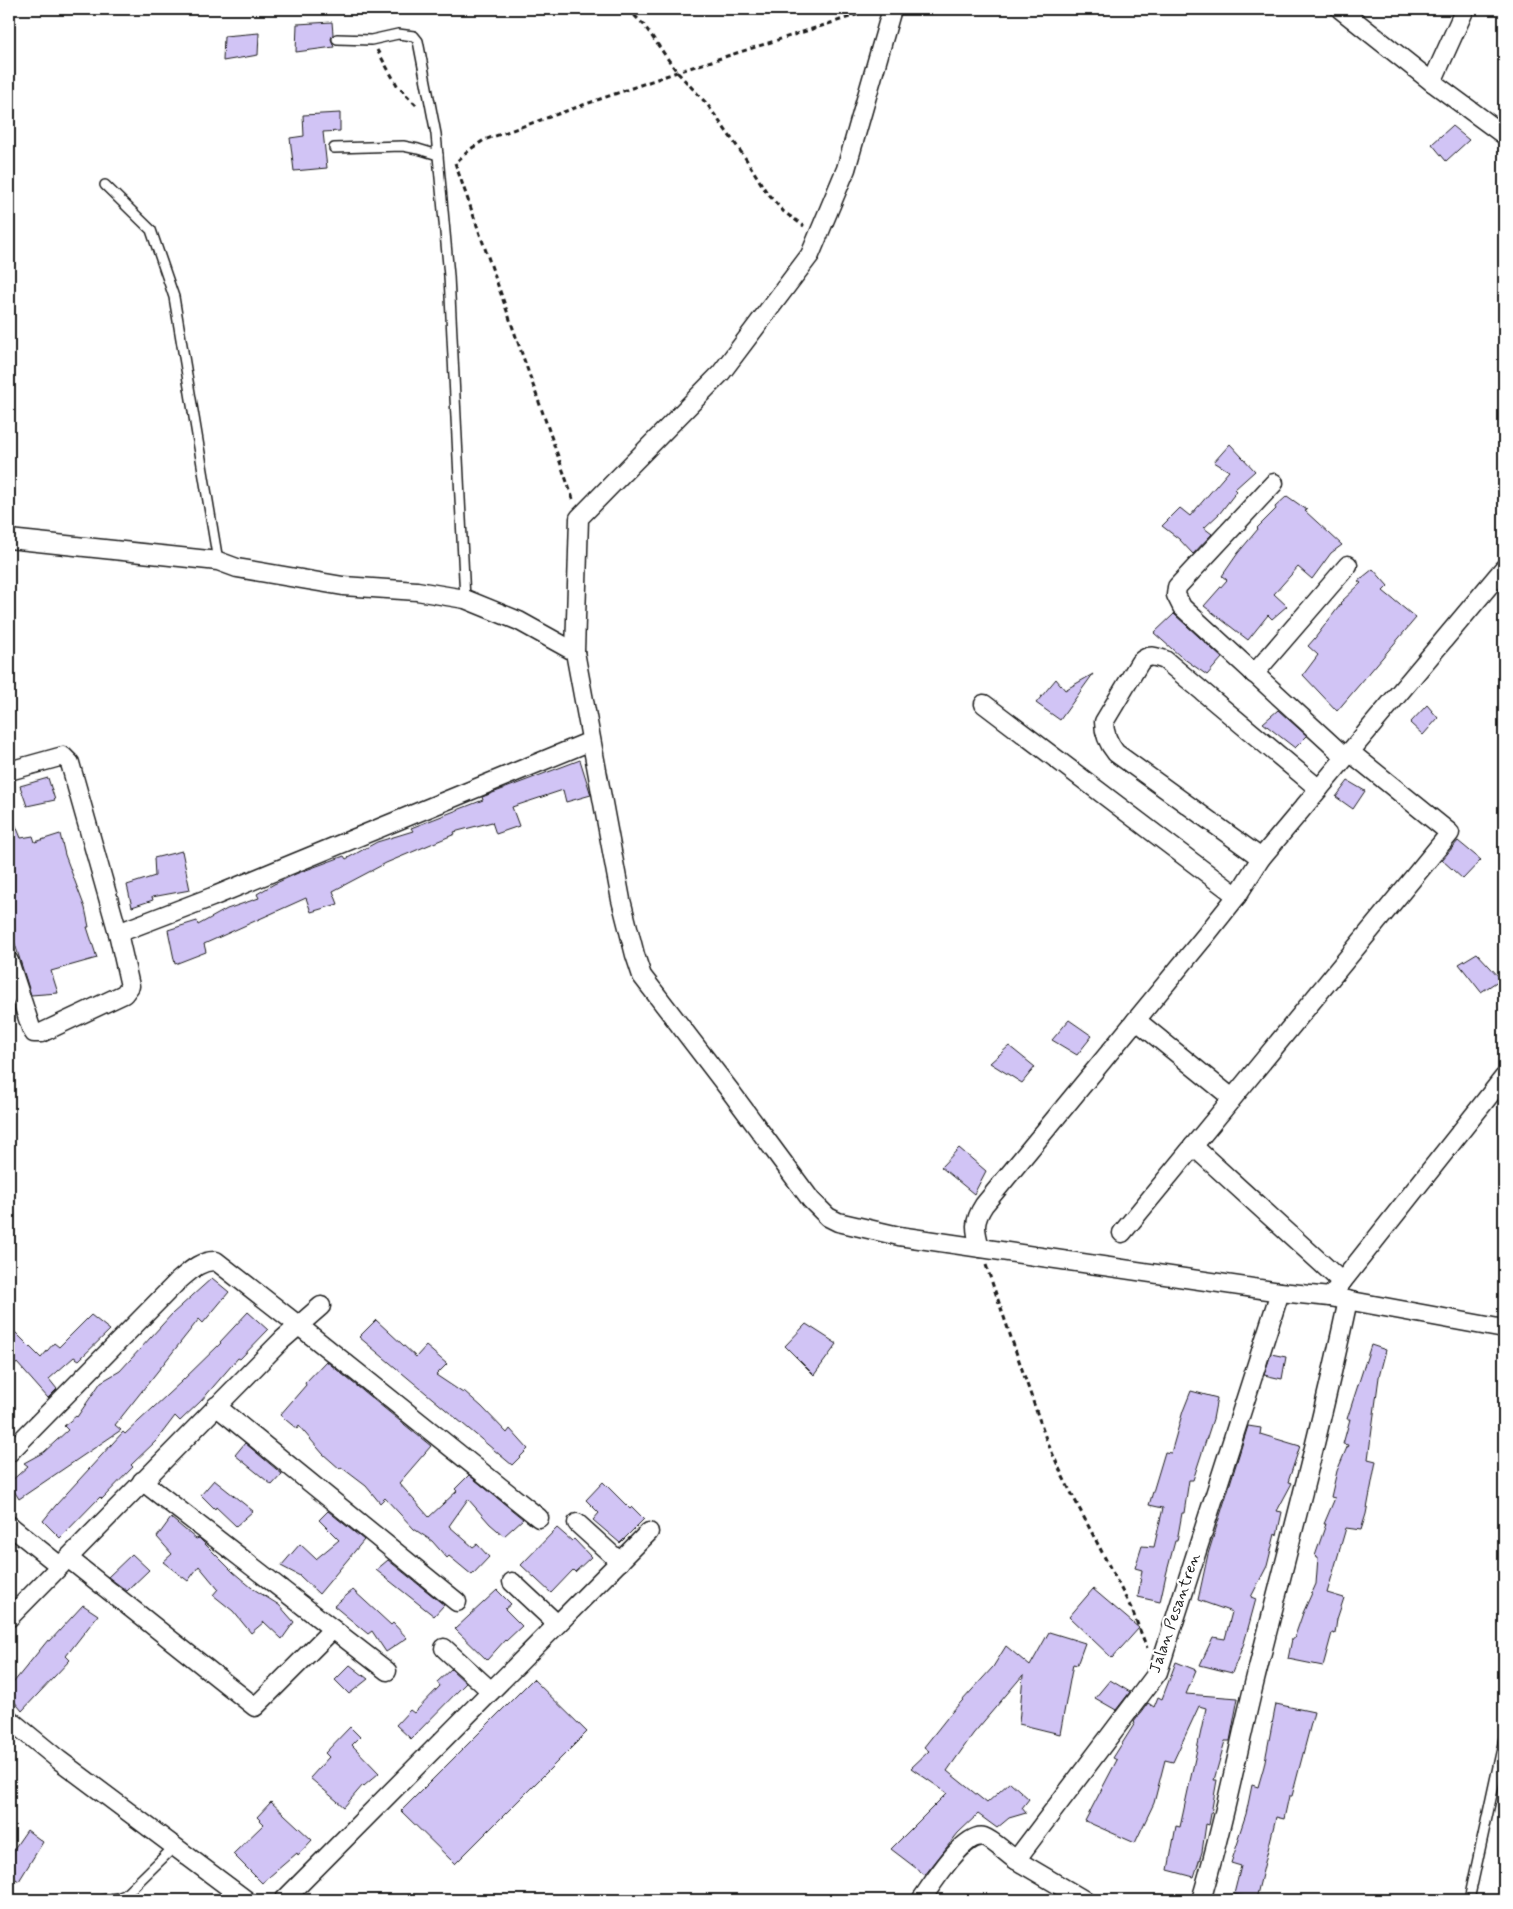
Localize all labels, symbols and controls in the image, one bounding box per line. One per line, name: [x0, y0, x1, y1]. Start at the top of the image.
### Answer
street label: Jalan Pesantren: [1145, 1550, 1206, 1676]

